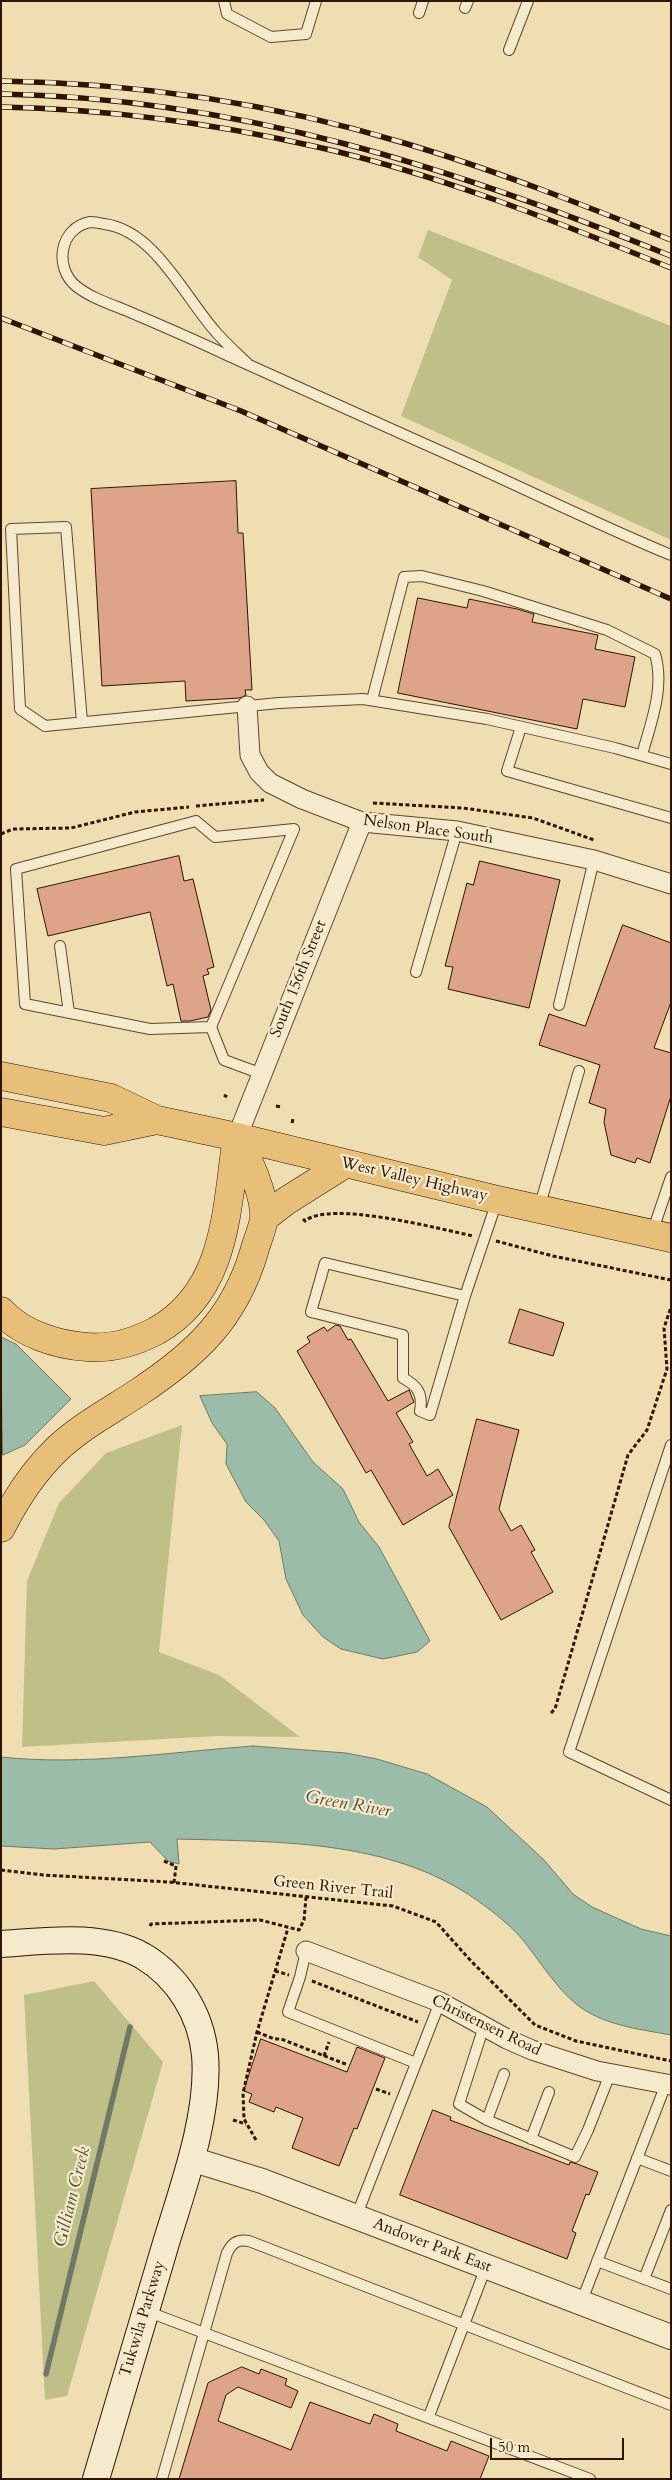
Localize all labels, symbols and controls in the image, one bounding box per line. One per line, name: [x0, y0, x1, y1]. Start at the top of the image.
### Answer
street label: Nelson Place South: [362, 811, 494, 849]
street label: South 156th Street: [267, 918, 331, 1040]
street label: West Valley Highway: [339, 1154, 489, 1206]
water label: Green River: [304, 1787, 392, 1823]
street label: Green River Trail: [272, 1872, 394, 1904]
street label: Christensen Road: [428, 1991, 544, 2061]
water label: Gilliam Creek: [50, 2145, 96, 2249]
street label: Andover Park East: [370, 2215, 494, 2277]
street label: Tukwila Parkway: [116, 2259, 170, 2379]
scale bar: [492, 2428, 626, 2460]
text: 50 m: [498, 2437, 530, 2457]

